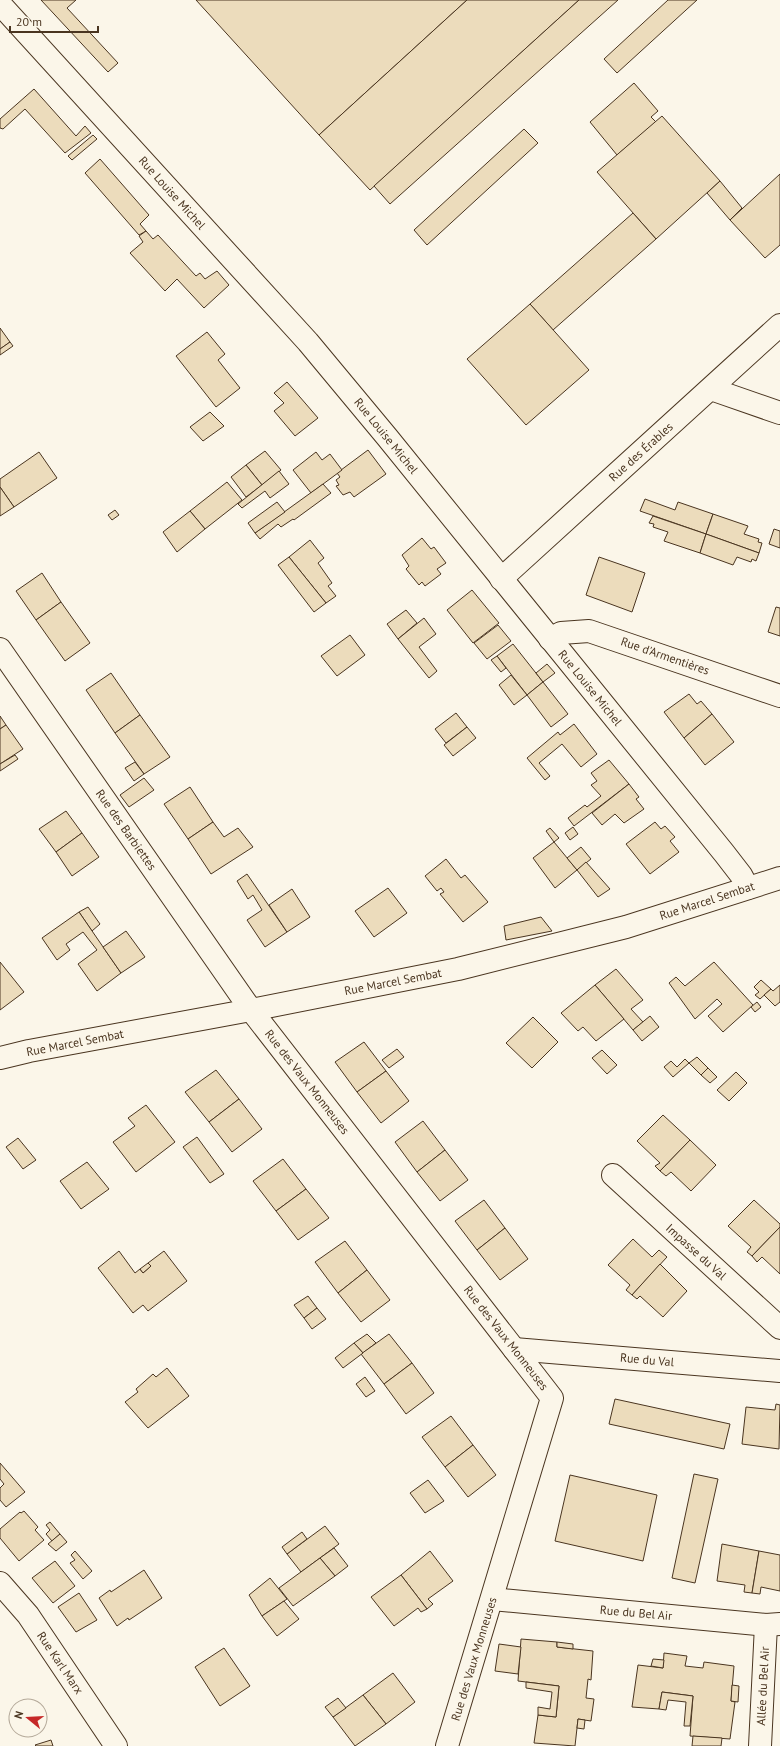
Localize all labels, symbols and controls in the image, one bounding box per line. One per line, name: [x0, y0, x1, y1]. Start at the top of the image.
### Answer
scale bar: [10, 8, 98, 34]
text: 20 m: [16, 14, 42, 29]
street label: Rue Louise Michel: [136, 153, 209, 233]
street label: Rue Louise Michel: [351, 395, 422, 477]
street label: Rue des Érables: [605, 419, 676, 484]
street label: Rue d'Armentières: [619, 633, 711, 678]
street label: Rue Louise Michel: [555, 647, 626, 729]
street label: Rue des Barbiettes: [93, 786, 160, 873]
street label: Rue Marcel Sembat: [657, 878, 756, 923]
street label: Rue Marcel Sembat: [343, 965, 443, 998]
street label: Rue Marcel Sembat: [25, 1026, 125, 1059]
street label: Rue des Vaux Monneuses: [262, 1026, 353, 1137]
street label: Impasse du Val: [663, 1220, 730, 1283]
street label: Rue des Vaux Monneuses: [461, 1282, 552, 1393]
street label: Rue du Val: [619, 1350, 675, 1369]
street label: Rue des Vaux Monneuses: [448, 1595, 500, 1723]
street label: Rue du Bel Air: [599, 1602, 673, 1623]
street label: Rue Karl Marx: [34, 1629, 87, 1697]
street label: Allée du Bel Air: [753, 1646, 772, 1726]
north arrow: [8, 1698, 48, 1738]
text: N: [11, 1709, 26, 1721]

